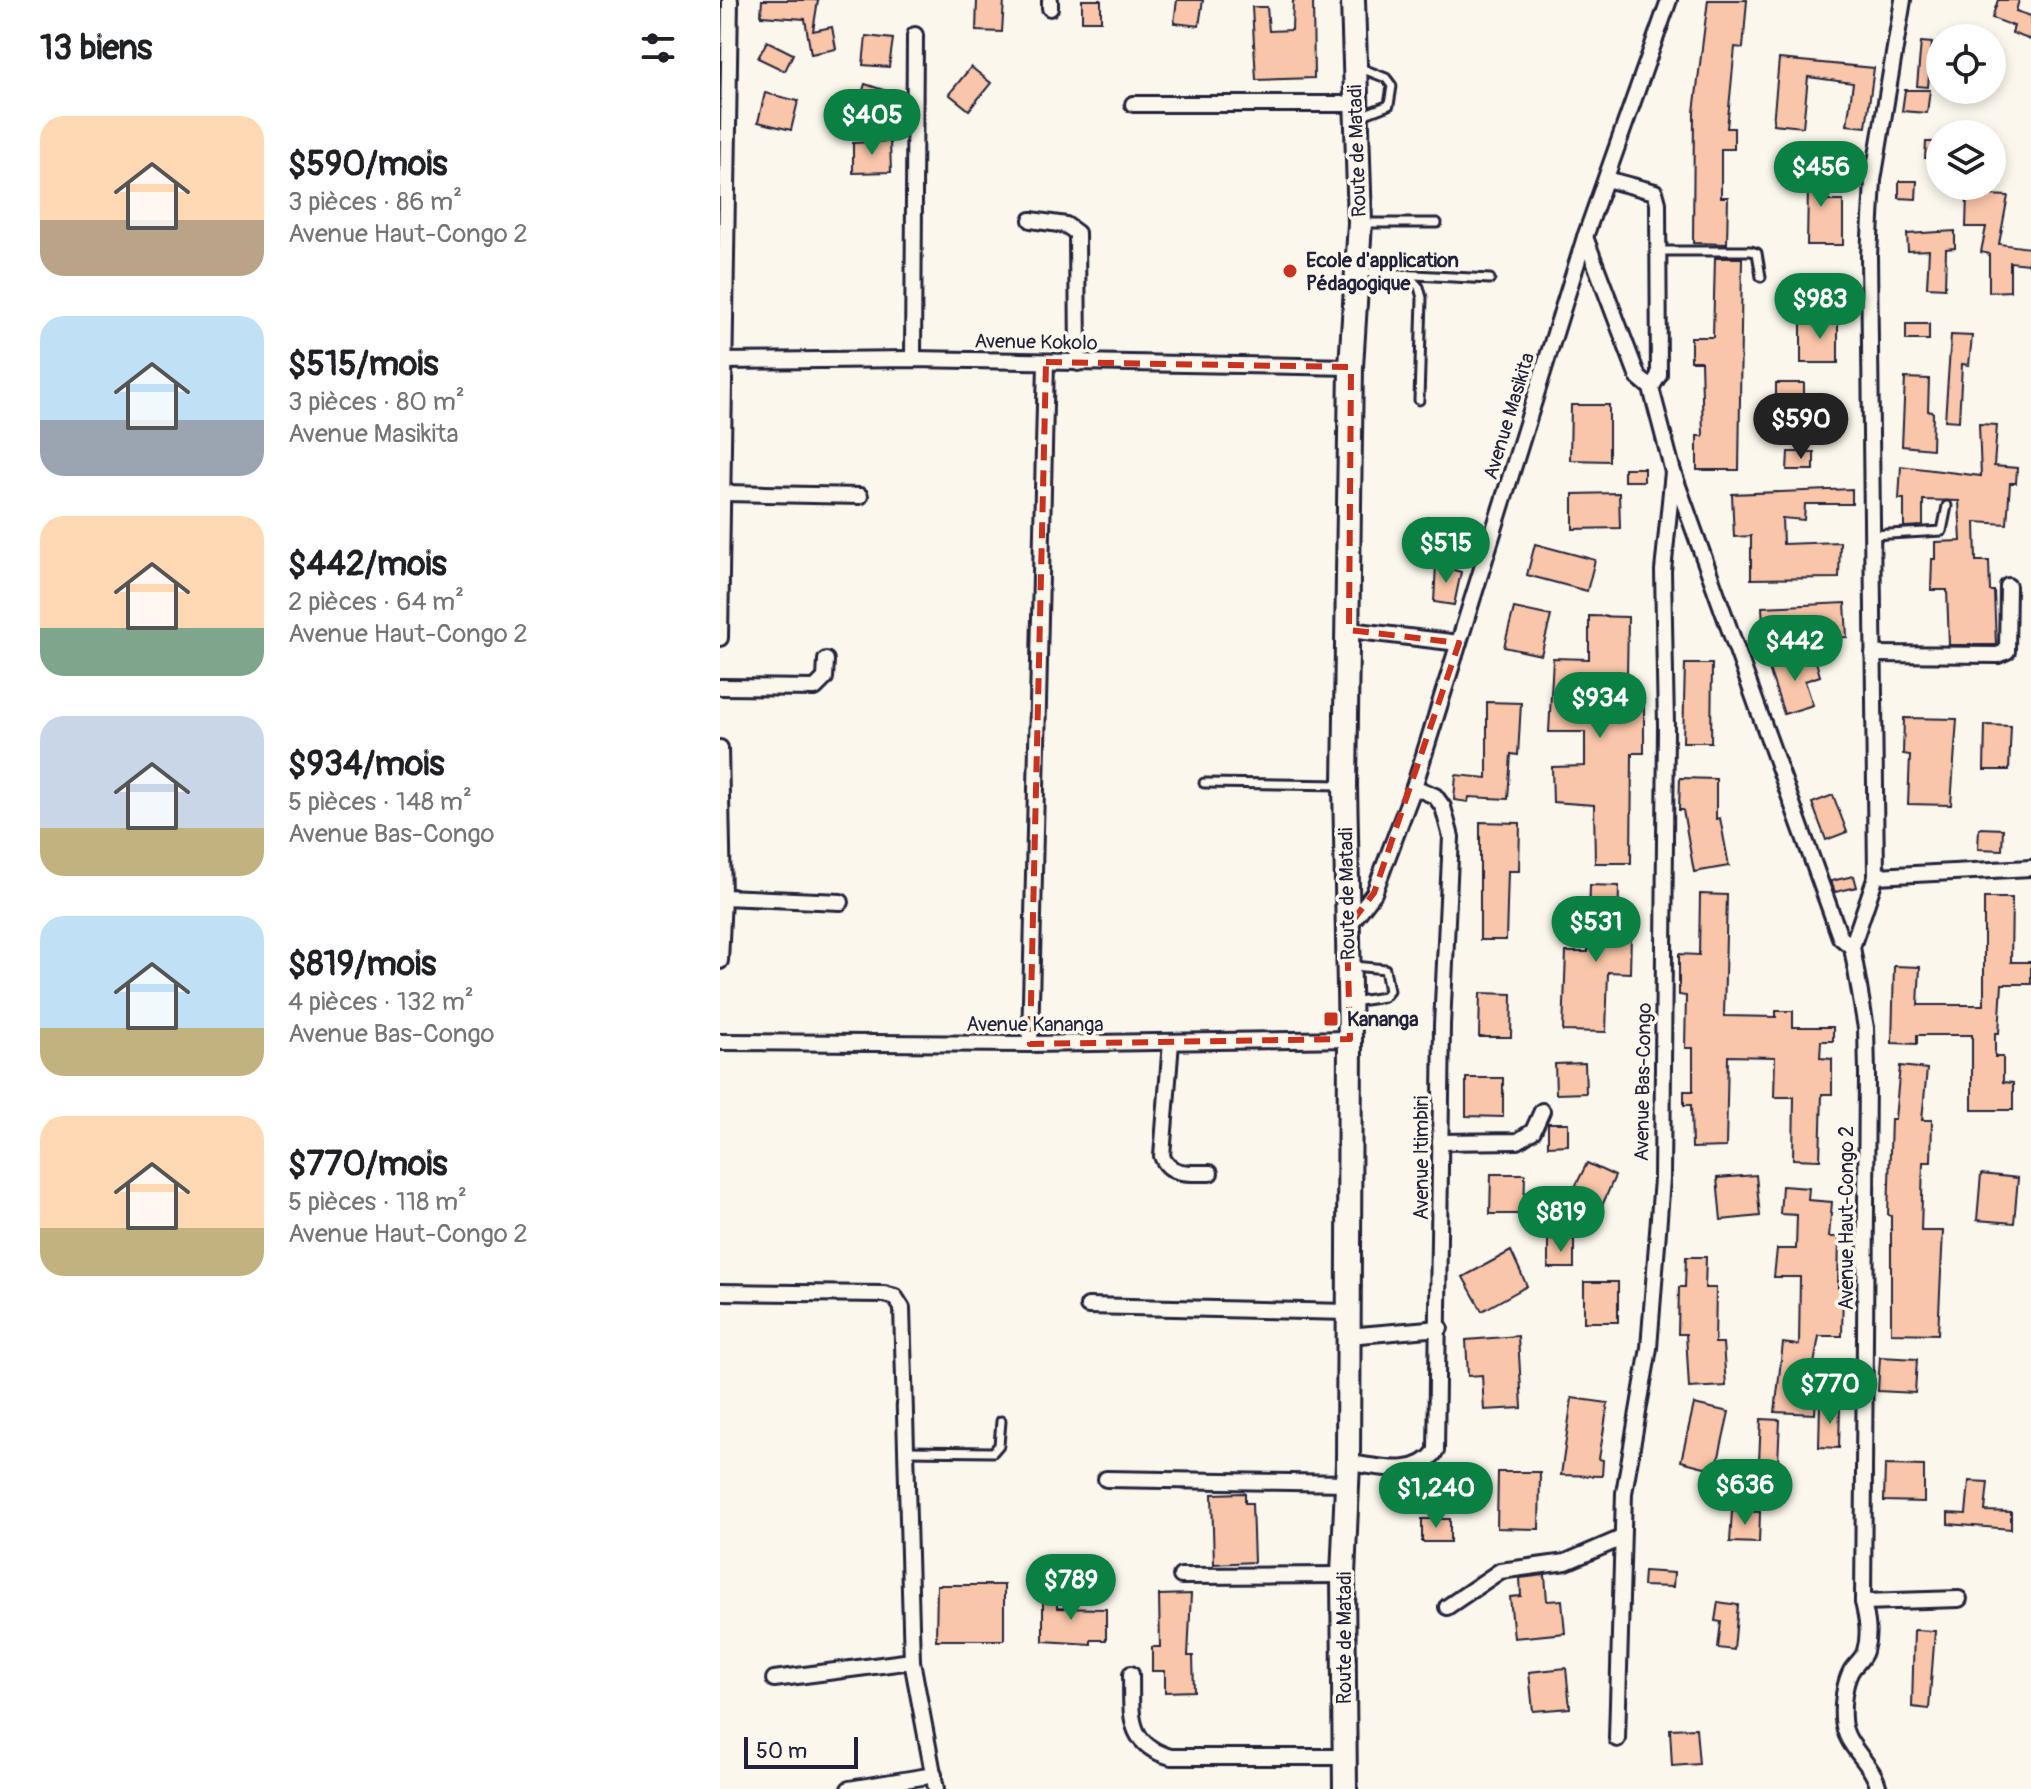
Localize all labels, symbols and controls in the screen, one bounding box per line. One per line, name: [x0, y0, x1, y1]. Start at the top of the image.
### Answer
map controls: [1926, 24, 2006, 200]
button: locate: [1926, 24, 2006, 104]
icon: filters: [636, 26, 680, 70]
text: 13 biens: [40, 27, 152, 70]
street label: Route de Matadi: [1342, 84, 1372, 218]
pin: $405: [825, 89, 919, 157]
text: $405: [841, 99, 903, 131]
button: layers: [1926, 120, 2006, 200]
pin: $456: [1774, 141, 1868, 209]
text: $590/mois: [288, 143, 448, 186]
icon: home: [104, 148, 200, 244]
text: $456: [1792, 151, 1850, 183]
text: 3 pièces · 86 m²: [288, 186, 462, 218]
text: Avenue Haut-Congo 2: [288, 218, 528, 250]
place label: Ecole d'application Pédagogique: [1306, 248, 1459, 296]
marker: Ecole d'application Pédagogique: [1281, 262, 1299, 280]
pin: $983: [1773, 273, 1867, 341]
text: $983: [1792, 283, 1848, 315]
street label: Avenue Kokolo: [974, 328, 1098, 356]
text: $515/mois: [288, 343, 438, 386]
icon: home: [104, 348, 200, 444]
street label: Avenue Masikita: [1478, 350, 1540, 482]
text: 3 pièces · 80 m²: [288, 386, 465, 418]
pin: $590: [1754, 393, 1848, 461]
text: $590: [1771, 403, 1831, 435]
text: Avenue Masikita: [288, 418, 459, 450]
pin: $515: [1399, 517, 1493, 585]
text: $515: [1420, 527, 1472, 559]
text: $442/mois: [288, 543, 447, 586]
icon: home: [104, 548, 200, 644]
text: 2 pièces · 64 m²: [288, 586, 464, 618]
pin: $442: [1748, 615, 1842, 683]
text: Avenue Haut-Congo 2: [288, 618, 528, 650]
text: $442: [1766, 625, 1824, 657]
pin: $934: [1553, 672, 1647, 740]
text: $934: [1571, 682, 1629, 714]
text: $934/mois: [288, 743, 445, 786]
icon: home: [104, 748, 200, 844]
text: 5 pièces · 148 m²: [288, 786, 472, 818]
text: Avenue Bas-Congo: [288, 818, 495, 850]
street label: Route de Matadi: [1333, 827, 1361, 961]
pin: $531: [1549, 896, 1643, 964]
text: $531: [1570, 906, 1622, 938]
text: $819/mois: [288, 943, 436, 986]
icon: home: [104, 948, 200, 1044]
text: 4 pièces · 132 m²: [288, 986, 474, 1018]
street label: Avenue Bas-Congo: [1629, 1002, 1657, 1162]
place label: Kananga: [1347, 1007, 1418, 1032]
marker: Kananga: [1322, 1010, 1340, 1028]
street label: Avenue Kananga: [966, 1012, 1104, 1037]
text: Avenue Bas-Congo: [288, 1018, 495, 1050]
street label: Avenue Itimbiri: [1409, 1096, 1434, 1220]
street label: Avenue Haut-Congo 2: [1834, 1126, 1859, 1310]
text: $770/mois: [288, 1143, 448, 1186]
icon: home: [104, 1148, 200, 1244]
text: 5 pièces · 118 m²: [288, 1186, 467, 1218]
pin: $819: [1514, 1186, 1608, 1254]
text: $819: [1536, 1196, 1586, 1228]
text: Avenue Haut-Congo 2: [288, 1218, 528, 1250]
pin: $770: [1783, 1358, 1877, 1426]
text: $770: [1800, 1368, 1860, 1400]
pin: $636: [1698, 1459, 1792, 1527]
pin: $1,240: [1371, 1462, 1501, 1530]
text: $636: [1716, 1469, 1774, 1501]
text: $1,240: [1397, 1472, 1475, 1504]
pin: $789: [1024, 1554, 1118, 1622]
text: $789: [1044, 1564, 1098, 1596]
street label: Route de Matadi: [1332, 1572, 1357, 1704]
scale bar: [744, 1733, 858, 1769]
text: 50 m: [756, 1737, 807, 1765]

